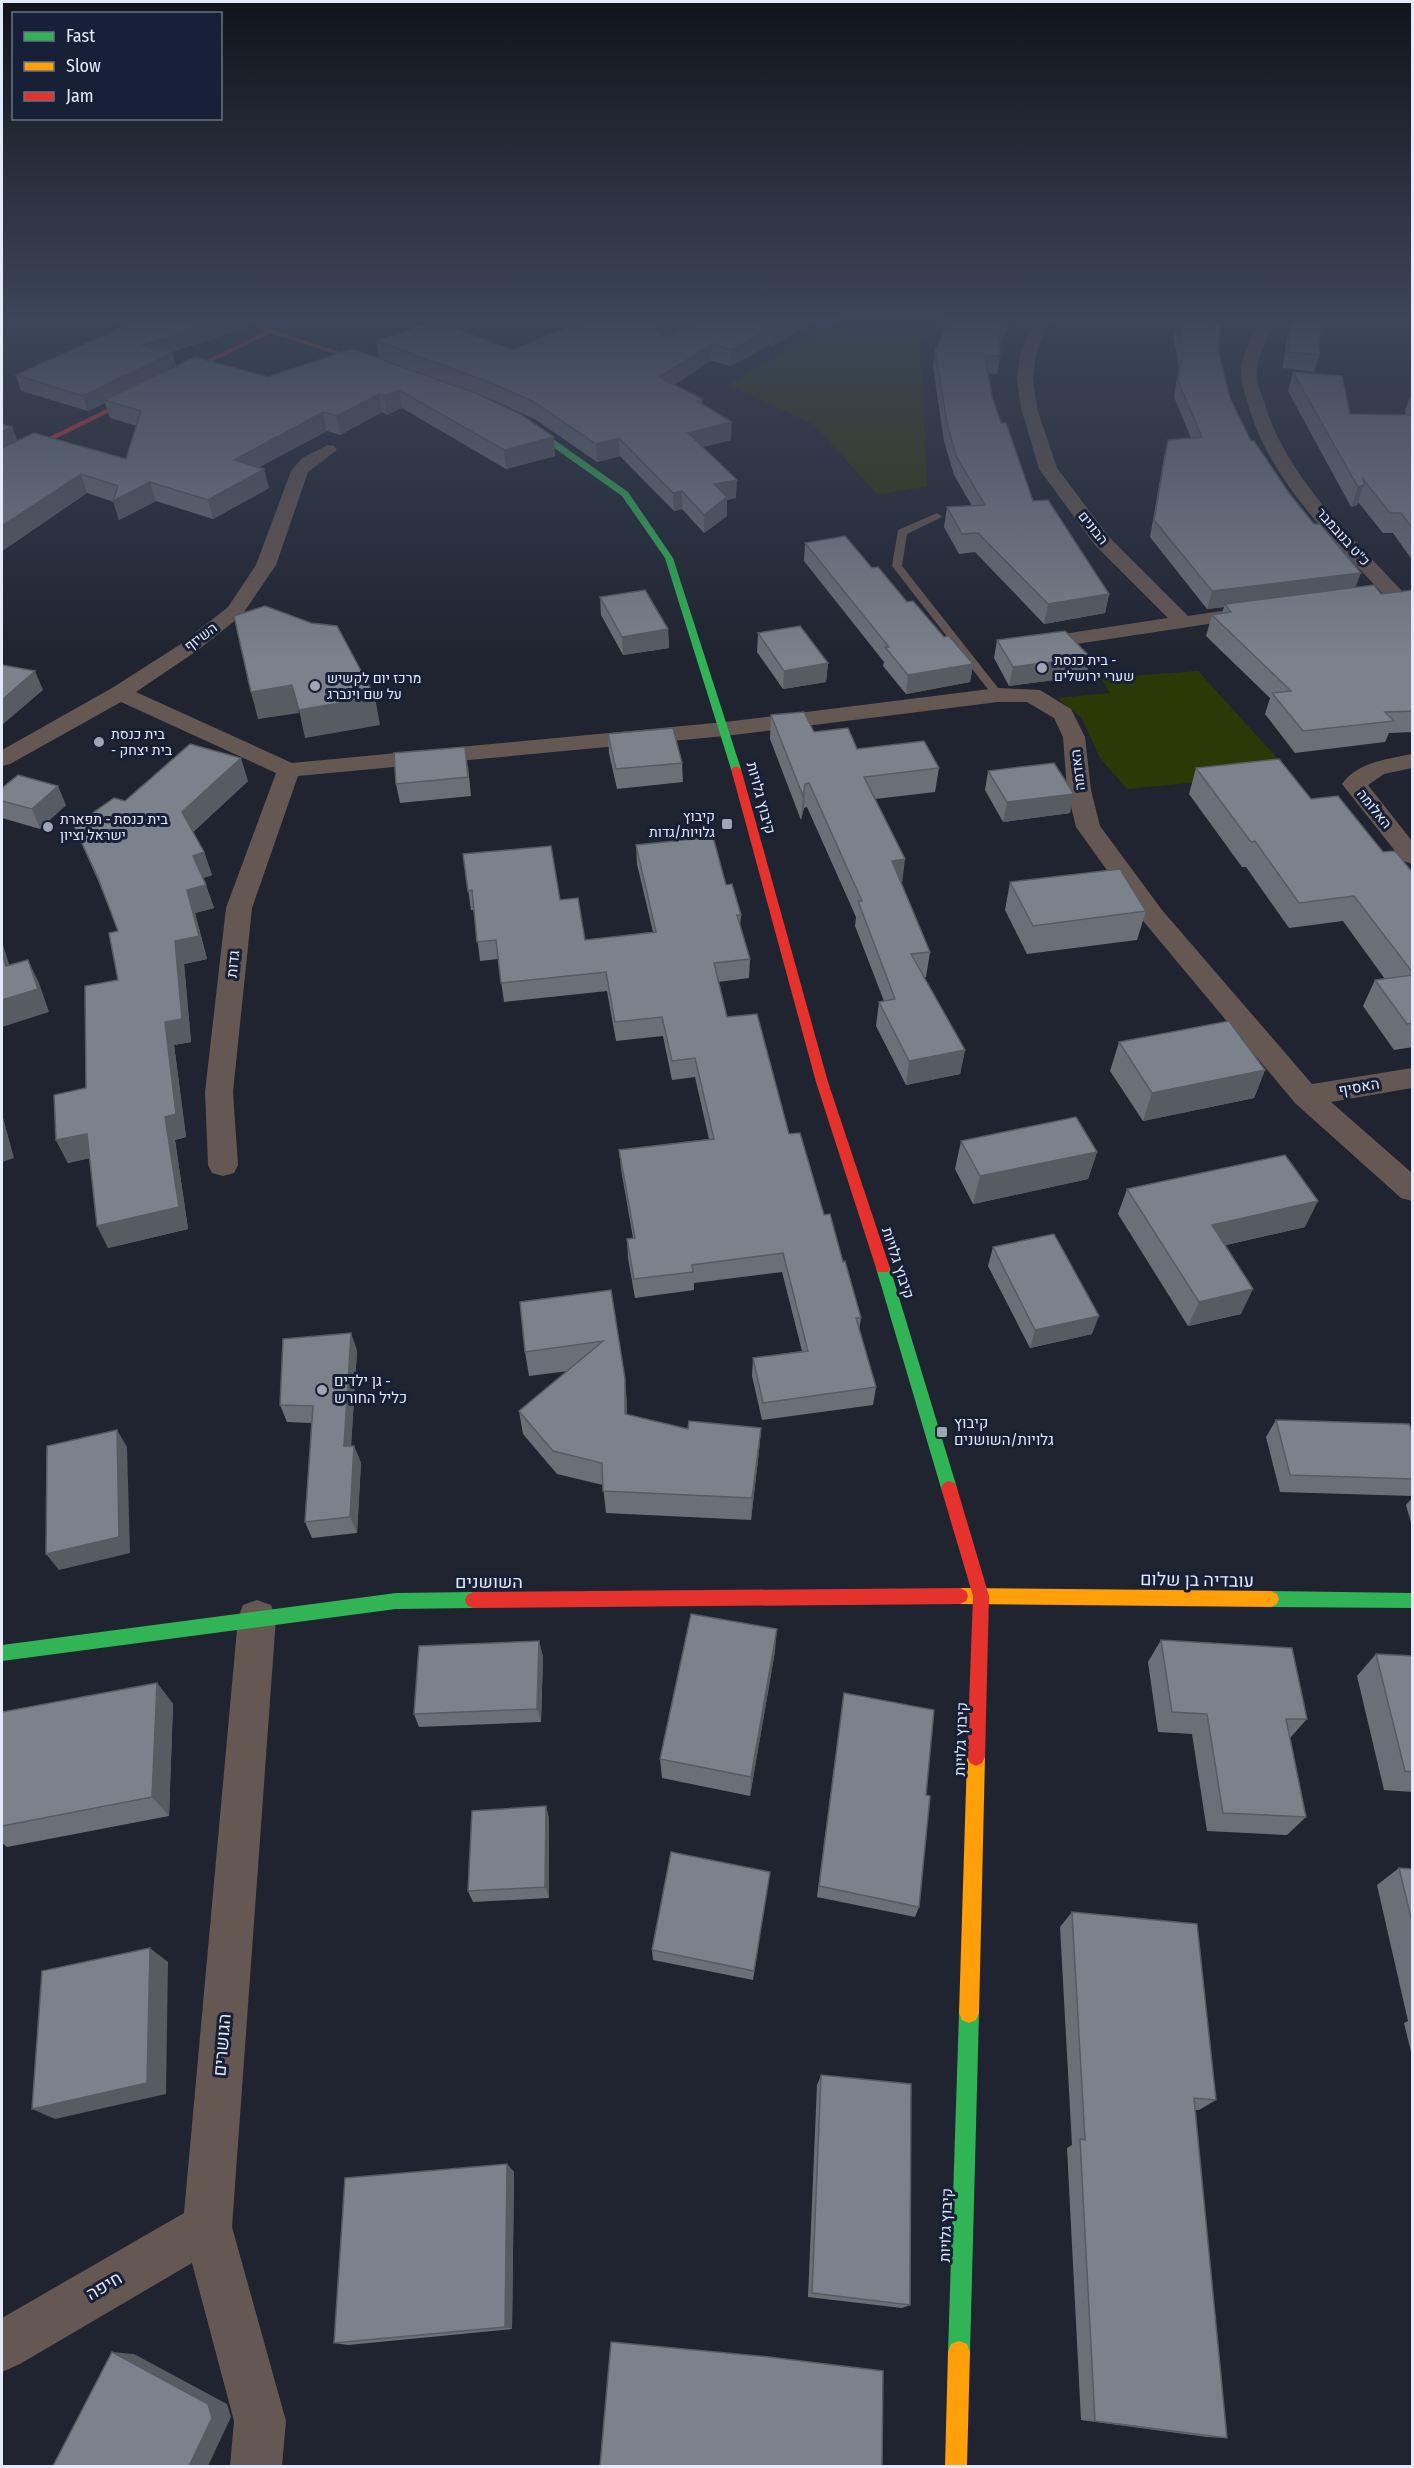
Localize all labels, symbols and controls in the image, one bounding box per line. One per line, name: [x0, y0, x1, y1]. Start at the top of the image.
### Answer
legend: [12, 12, 222, 120]
text: Fast: [66, 25, 95, 47]
text: Slow: [66, 55, 101, 77]
text: Jam: [66, 85, 94, 107]
street label: כ"ט בנובמבר: [1313, 505, 1373, 569]
street label: הבונים: [1074, 508, 1112, 548]
street label: השיזף: [181, 619, 221, 655]
place label: בית כנסת - שערי ירושלים: [1054, 652, 1134, 685]
marker: בית כנסת - שערי ירושלים: [1035, 661, 1049, 675]
place label: מרכז יום לקשיש על שם וינברג: [327, 670, 421, 703]
marker: מרכז יום לקשיש על שם וינברג: [308, 679, 322, 693]
place label: בית כנסת - בית יצחק: [111, 726, 173, 759]
marker: בית כנסת - בית יצחק: [92, 735, 106, 749]
street label: האדמה: [1067, 748, 1089, 792]
street label: קיבוץ גלויות: [743, 760, 779, 836]
street label: האלומה: [1353, 786, 1395, 832]
place label: קיבוץ גלויות/גדות: [649, 808, 715, 841]
place label: בית כנסת - תפארת ישראל וציון: [60, 811, 168, 844]
marker: קיבוץ גלויות/גדות: [720, 817, 734, 831]
marker: בית כנסת - תפארת ישראל וציון: [41, 820, 55, 834]
street label: גדות: [223, 949, 243, 979]
street label: האסיף: [1337, 1075, 1381, 1099]
street label: קיבוץ גלויות: [878, 1225, 918, 1301]
place label: גן ילדים - כליל החורש: [334, 1372, 407, 1407]
marker: גן ילדים - כליל החורש: [315, 1383, 329, 1397]
place label: קיבוץ גלויות/השושנים: [954, 1414, 1054, 1449]
marker: קיבוץ גלויות/השושנים: [935, 1425, 949, 1439]
street label: עובדיה בן שלום: [1140, 1568, 1254, 1592]
street label: השושנים: [455, 1571, 523, 1593]
street label: קיבוץ גלויות: [951, 1702, 971, 1776]
street label: הגושרים: [208, 2013, 236, 2077]
street label: קיבוץ גלויות: [936, 2188, 956, 2262]
street label: חיפה: [82, 2267, 126, 2305]

